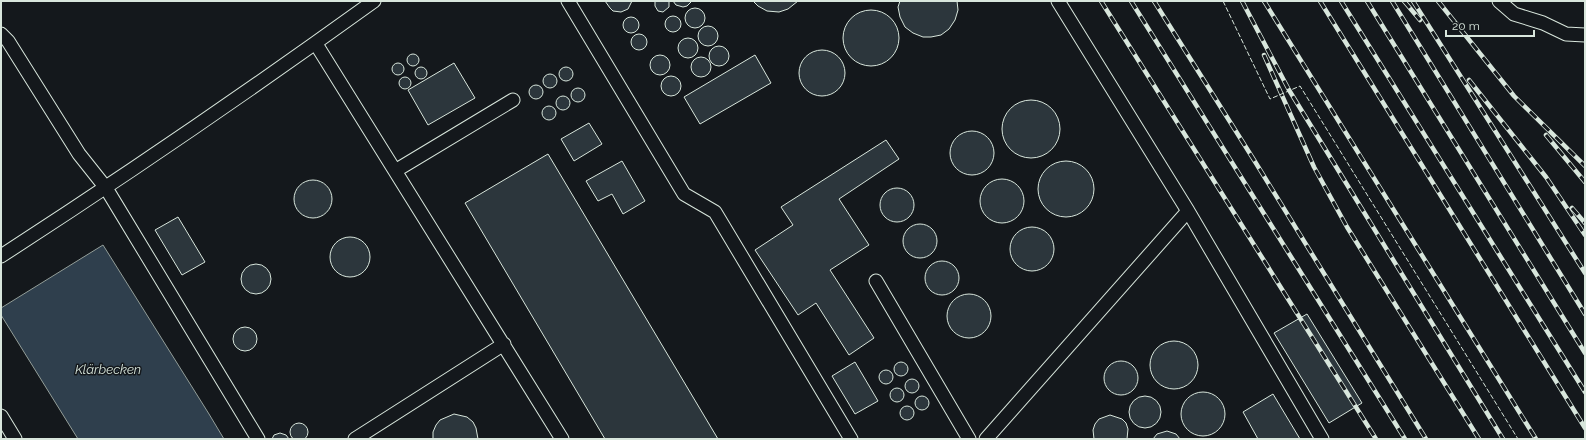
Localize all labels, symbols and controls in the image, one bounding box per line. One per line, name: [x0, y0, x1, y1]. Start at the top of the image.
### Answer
scale bar: [1446, 12, 1534, 38]
text: 20 m: [1452, 19, 1480, 33]
water label: Klärbecken: [75, 362, 141, 377]

